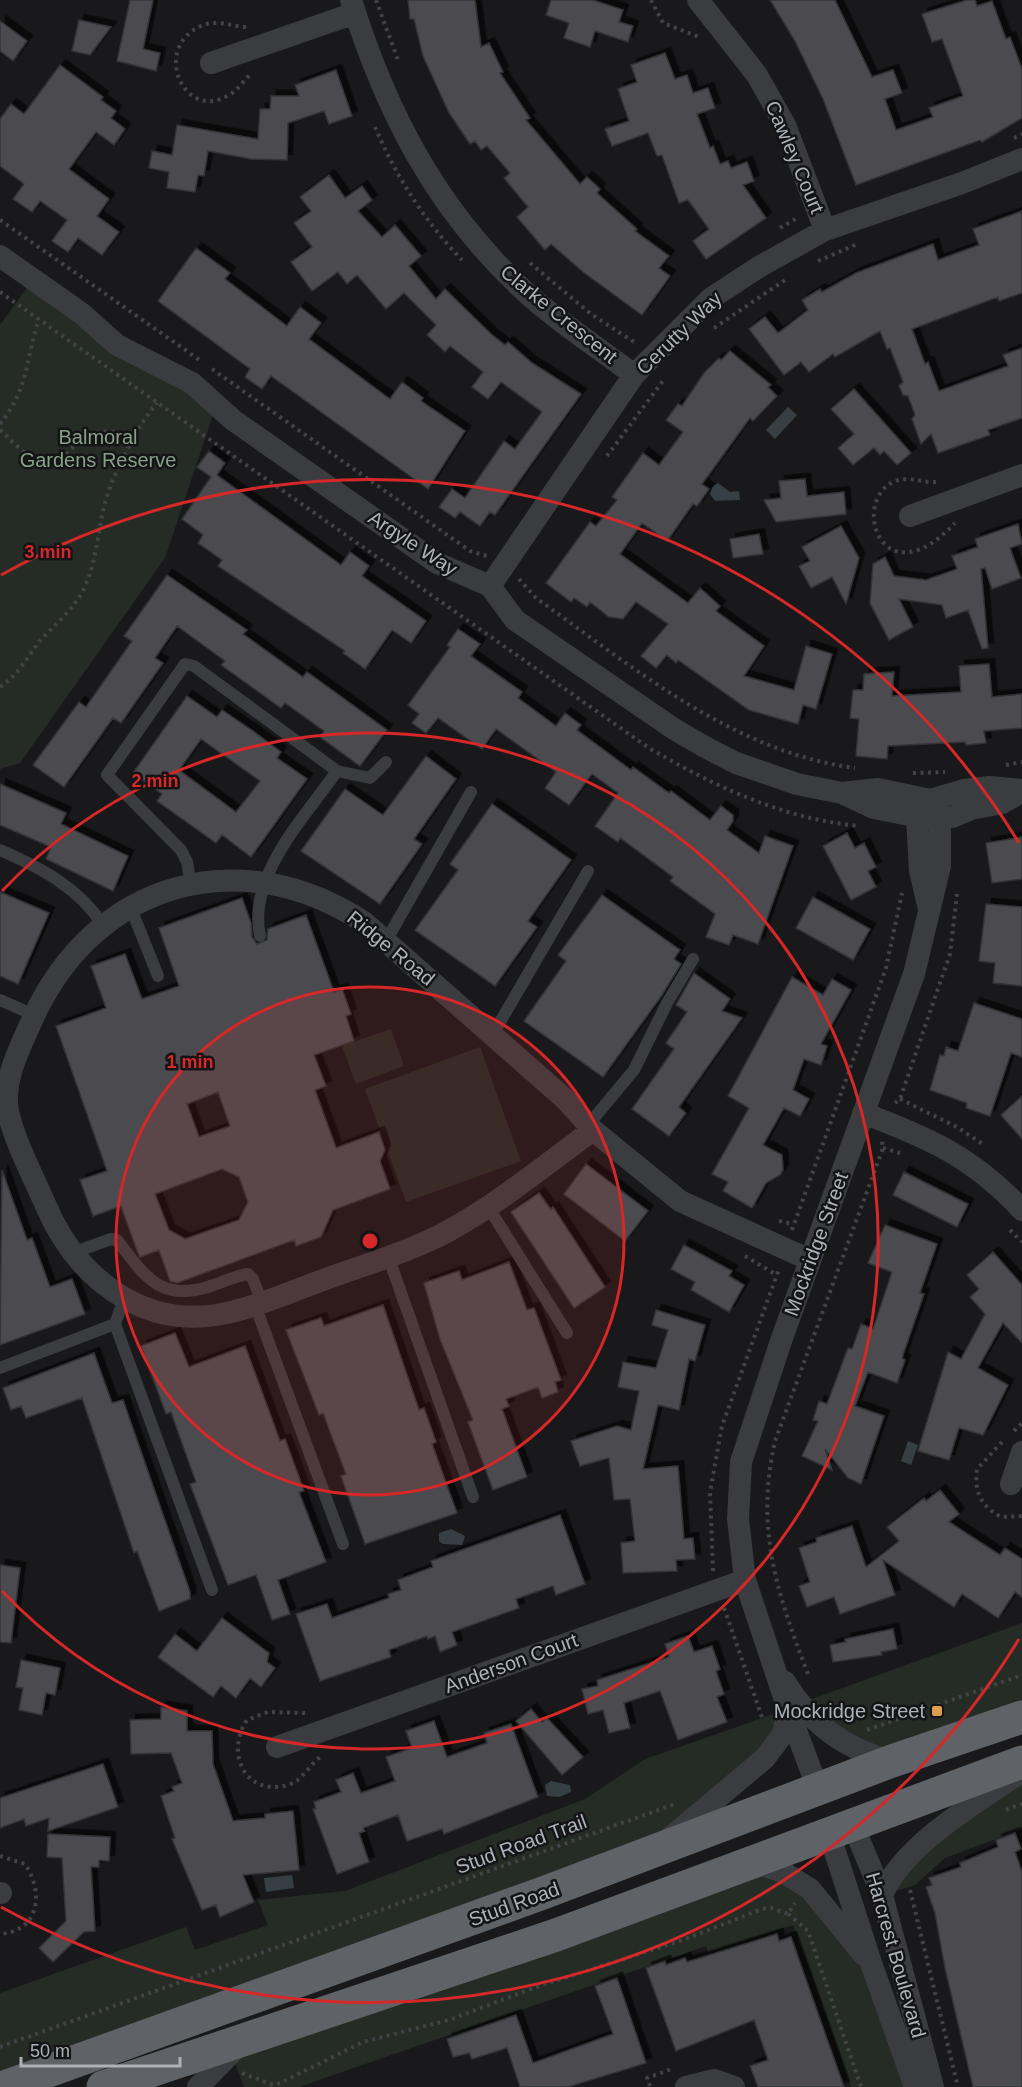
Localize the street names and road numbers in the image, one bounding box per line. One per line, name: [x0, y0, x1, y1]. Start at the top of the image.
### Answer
street label: Cawley Court: [761, 97, 829, 217]
street label: Clarke Crescent: [496, 260, 622, 368]
street label: Cerutty Way: [632, 287, 726, 379]
street label: Argyle Way: [364, 506, 462, 580]
street label: Ridge Road: [343, 906, 439, 990]
street label: Mockridge Street: [780, 1169, 852, 1319]
street label: Anderson Court: [441, 1629, 581, 1697]
street label: Stud Road Trail: [452, 1810, 590, 1878]
street label: Harcrest Boulevard: [862, 1870, 930, 2040]
street label: Stud Road: [466, 1878, 562, 1930]

